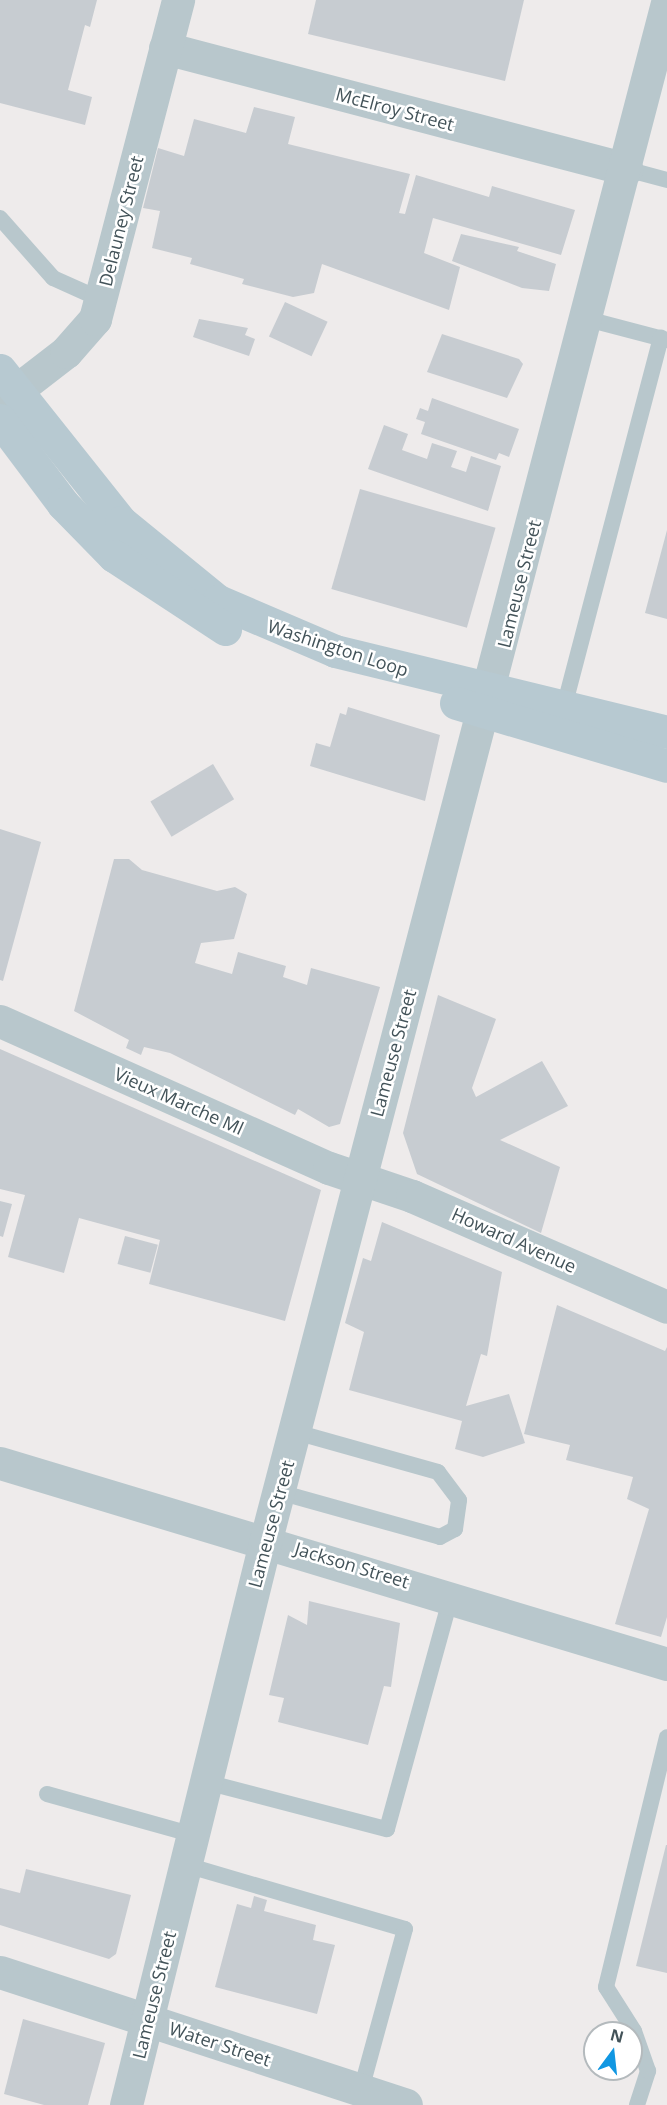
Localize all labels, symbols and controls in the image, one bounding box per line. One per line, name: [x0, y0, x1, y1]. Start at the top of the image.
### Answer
street label: McElroy Street: [334, 83, 456, 135]
street label: Delauney Street: [94, 153, 148, 289]
street label: Lameuse Street: [493, 518, 545, 650]
street label: Washington Loop: [265, 615, 411, 681]
street label: Lameuse Street: [366, 987, 420, 1119]
street label: Vieux Marche Ml: [111, 1063, 247, 1139]
street label: Howard Avenue: [449, 1203, 579, 1277]
street label: Lameuse Street: [244, 1458, 298, 1590]
street label: Jackson Street: [292, 1537, 412, 1593]
street label: Lameuse Street: [128, 1929, 180, 2061]
street label: Water Street: [167, 2017, 273, 2071]
north arrow: [583, 2021, 643, 2081]
text: N: [608, 2023, 626, 2048]

